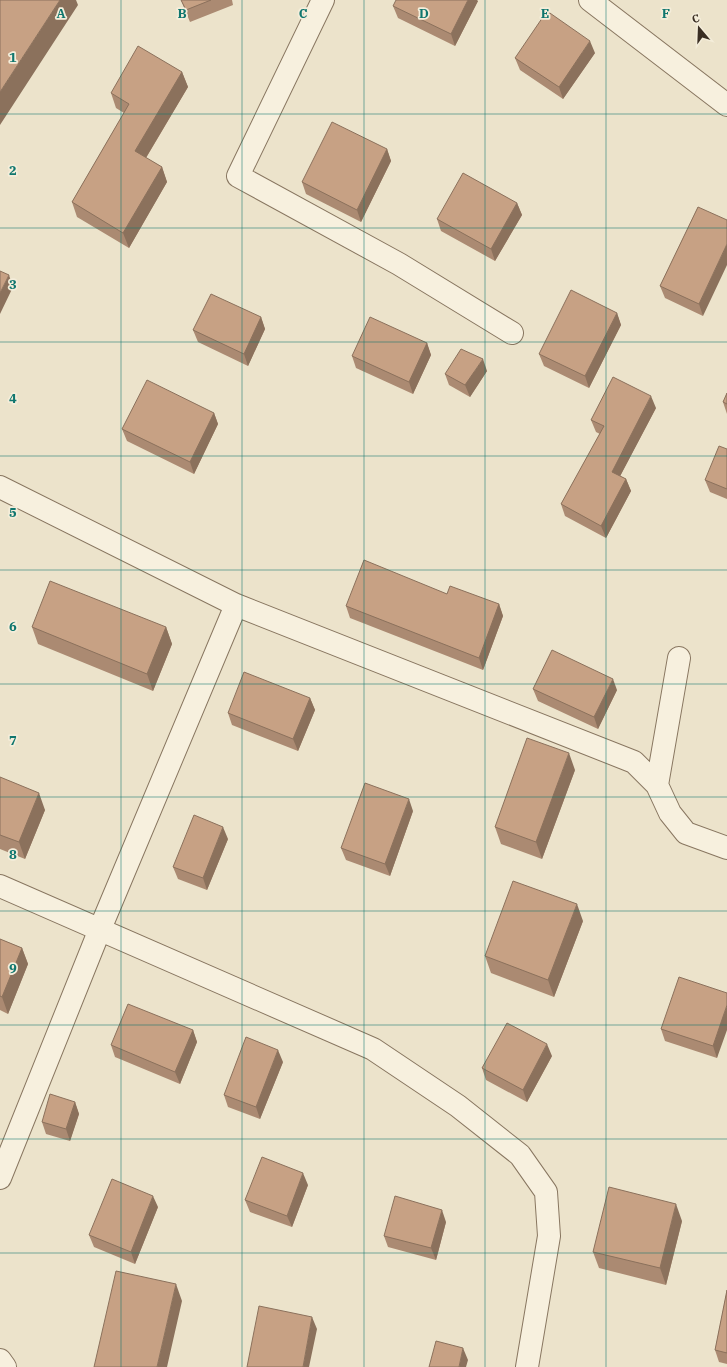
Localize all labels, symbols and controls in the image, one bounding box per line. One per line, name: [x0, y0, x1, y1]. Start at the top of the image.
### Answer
text: A: [56, 5, 66, 22]
text: B: [177, 5, 187, 22]
text: C: [299, 5, 308, 22]
text: D: [419, 5, 429, 22]
text: E: [541, 5, 549, 22]
text: F: [662, 5, 670, 22]
north arrow: [679, 8, 719, 48]
text: С: [690, 11, 701, 26]
text: 1: [9, 49, 17, 66]
text: 2: [9, 162, 17, 179]
text: 3: [9, 276, 17, 293]
text: 4: [9, 390, 17, 407]
text: 5: [9, 504, 17, 521]
text: 6: [9, 618, 17, 635]
text: 7: [9, 732, 17, 749]
text: 8: [9, 846, 17, 863]
text: 9: [9, 960, 17, 977]

